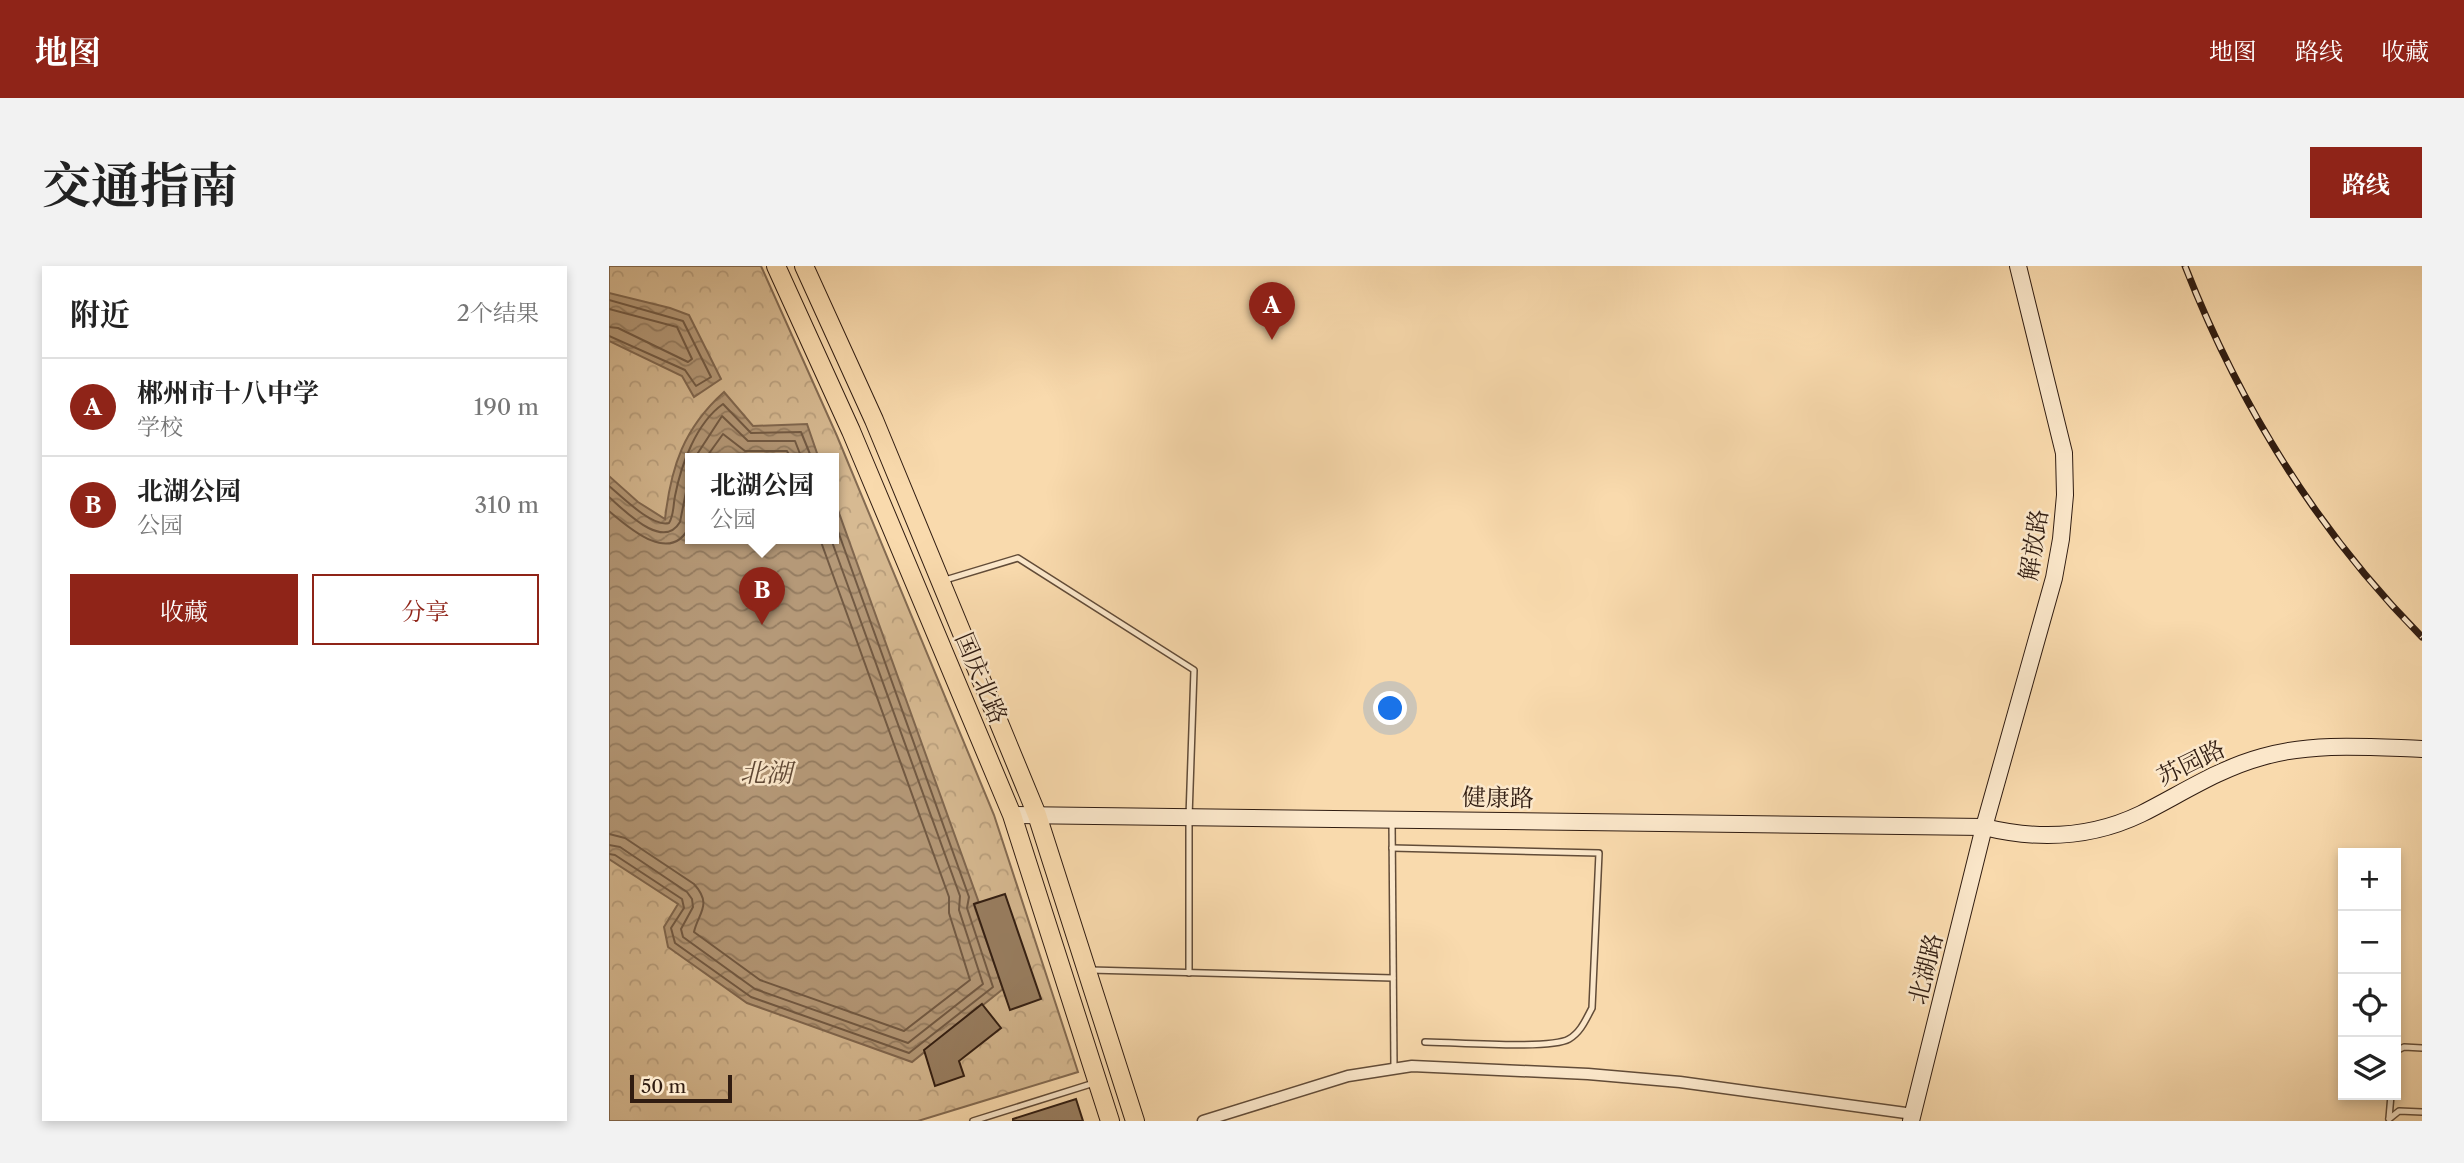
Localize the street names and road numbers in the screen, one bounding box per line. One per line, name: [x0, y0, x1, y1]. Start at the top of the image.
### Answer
street label: 解放路: [2014, 507, 2053, 583]
street label: 国庆北路: [949, 628, 1014, 728]
street label: 苏园路: [2152, 734, 2229, 791]
street label: 健康路: [1462, 782, 1534, 813]
street label: 北湖路: [1903, 930, 1948, 1007]

